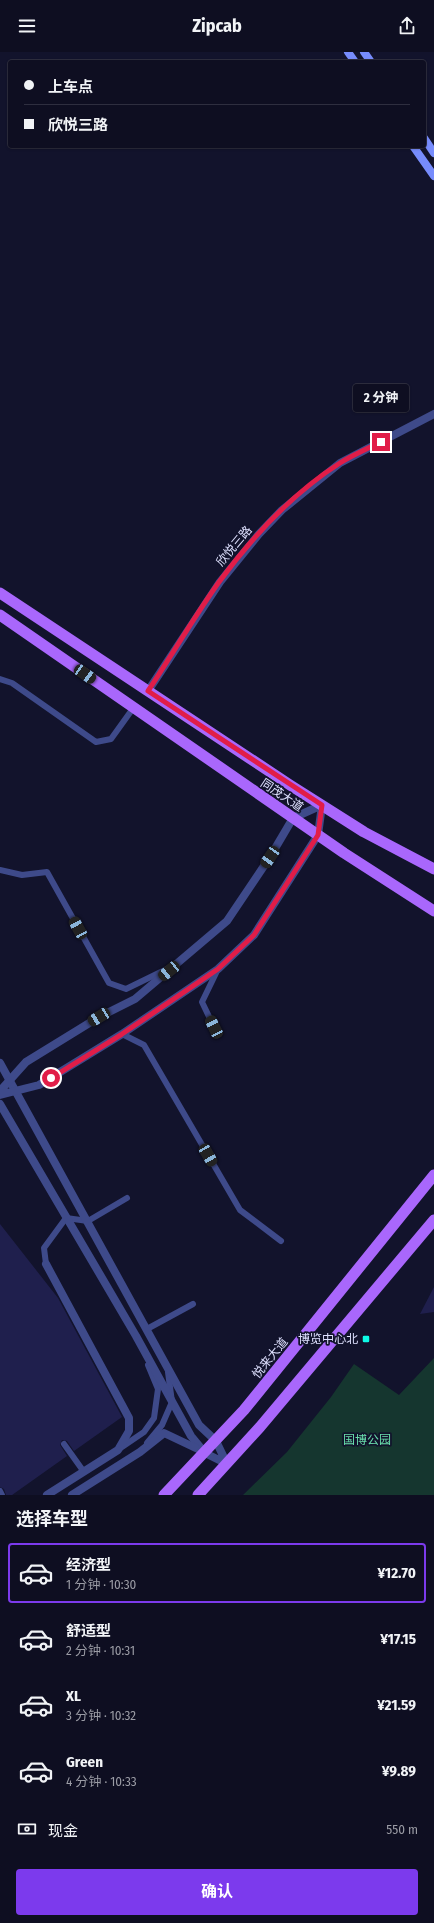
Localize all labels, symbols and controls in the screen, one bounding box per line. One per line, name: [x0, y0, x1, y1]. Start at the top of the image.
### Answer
icon: menu: [16, 15, 38, 37]
text: Zipcab: [192, 15, 242, 37]
icon: share: [396, 15, 418, 37]
text: 上车点: [48, 78, 93, 96]
text: 欣悦三路: [48, 116, 108, 134]
callout: 2 分钟: [353, 384, 409, 412]
text: 2 分钟: [364, 390, 398, 405]
route end: [372, 433, 390, 451]
street label: 欣悦三路: [213, 523, 255, 569]
car: [72, 662, 98, 686]
street label: 同茂大道: [258, 776, 306, 814]
car: [258, 844, 282, 870]
car: [67, 915, 89, 941]
car: [156, 959, 182, 983]
car: [86, 1006, 112, 1028]
car: [203, 1014, 225, 1040]
route start: [42, 1069, 60, 1087]
car: [197, 1142, 219, 1168]
place label: 博览中心北: [298, 1332, 358, 1346]
marker: 博览中心北: [361, 1334, 371, 1344]
street label: 悦来大道: [249, 1335, 291, 1381]
park label: 国博公园: [343, 1433, 391, 1447]
text: 选择车型: [16, 1508, 88, 1530]
icon: car: [18, 1555, 54, 1591]
text: 经济型: [66, 1556, 111, 1574]
text: ¥12.70: [378, 1564, 416, 1582]
text: 1 分钟 · 10:30: [66, 1577, 136, 1592]
icon: car: [18, 1621, 54, 1657]
text: 舒适型: [66, 1622, 111, 1640]
text: ¥17.15: [380, 1630, 416, 1648]
text: 2 分钟 · 10:31: [66, 1643, 135, 1658]
icon: car: [18, 1687, 54, 1723]
text: XL: [66, 1687, 81, 1705]
text: ¥21.59: [377, 1696, 416, 1714]
text: 3 分钟 · 10:32: [66, 1708, 136, 1723]
icon: car: [18, 1753, 54, 1789]
text: Green: [66, 1753, 103, 1771]
text: ¥9.89: [382, 1762, 416, 1780]
text: 4 分钟 · 10:33: [66, 1774, 137, 1789]
icon: cash: [16, 1818, 38, 1840]
text: 现金: [48, 1822, 78, 1840]
text: 550 m: [386, 1822, 418, 1837]
button: 确认: [16, 1869, 418, 1915]

